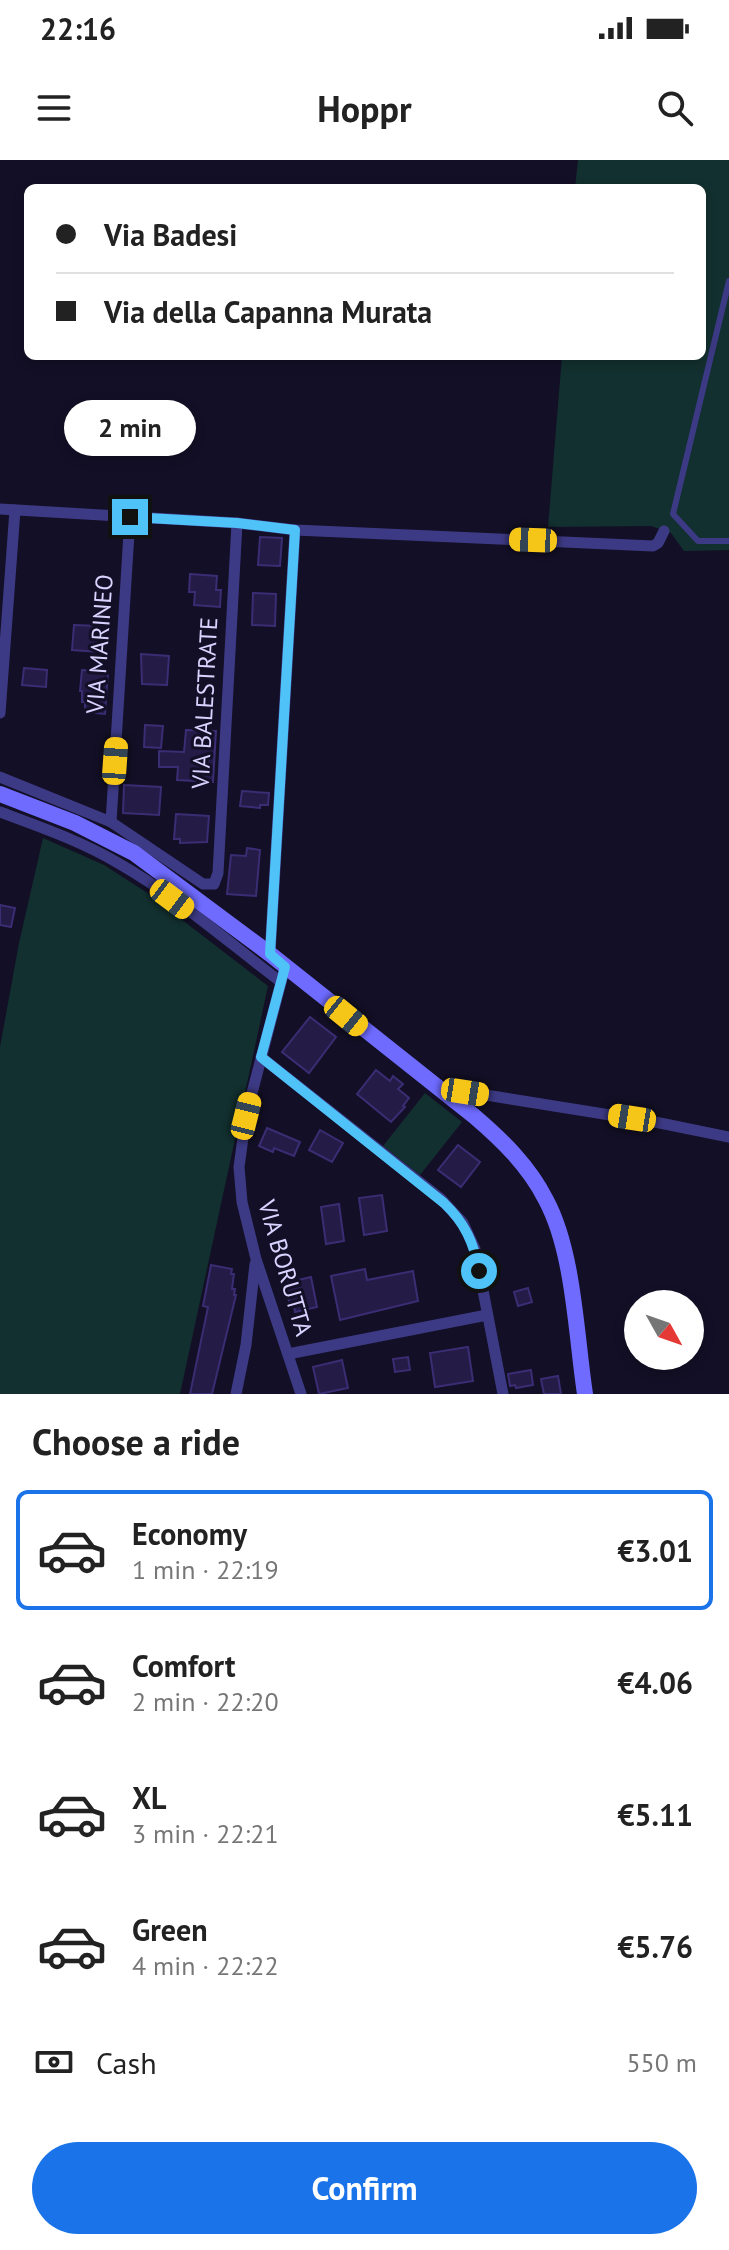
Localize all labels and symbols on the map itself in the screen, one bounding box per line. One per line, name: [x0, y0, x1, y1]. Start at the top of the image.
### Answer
callout: 2 min: [64, 401, 196, 457]
route end: [112, 499, 148, 535]
car: [509, 527, 557, 553]
street label: VIA MARINEO: [79, 573, 120, 716]
street label: VIA BALESTRATE: [184, 616, 224, 791]
car: [101, 736, 129, 786]
car: [146, 875, 198, 923]
car: [320, 992, 372, 1040]
car: [439, 1076, 491, 1108]
car: [229, 1090, 263, 1142]
car: [606, 1102, 658, 1134]
street label: VIA BORUTTA: [251, 1195, 320, 1339]
route start: [461, 1253, 497, 1289]
north arrow: [624, 1290, 704, 1370]

